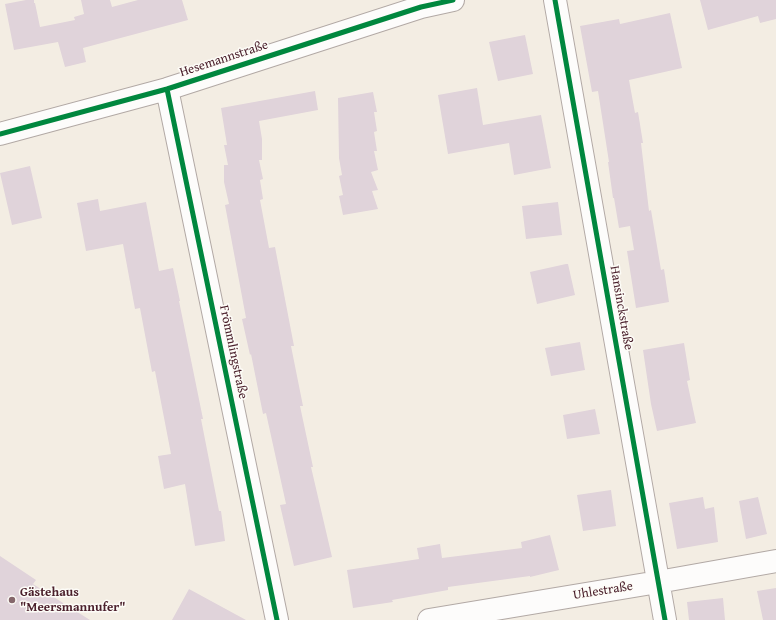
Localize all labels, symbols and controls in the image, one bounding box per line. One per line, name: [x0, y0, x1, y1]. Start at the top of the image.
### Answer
street label: Hesemannstraße: [178, 37, 270, 81]
street label: Hansinckstraße: [606, 265, 636, 351]
street label: Frömmlingstraße: [215, 304, 251, 400]
street label: Uhlestraße: [572, 579, 634, 603]
place label: Gästehaus "Meersmannufer": [20, 585, 126, 616]
marker: Gästehaus "Meersmannufer": [7, 595, 17, 605]

